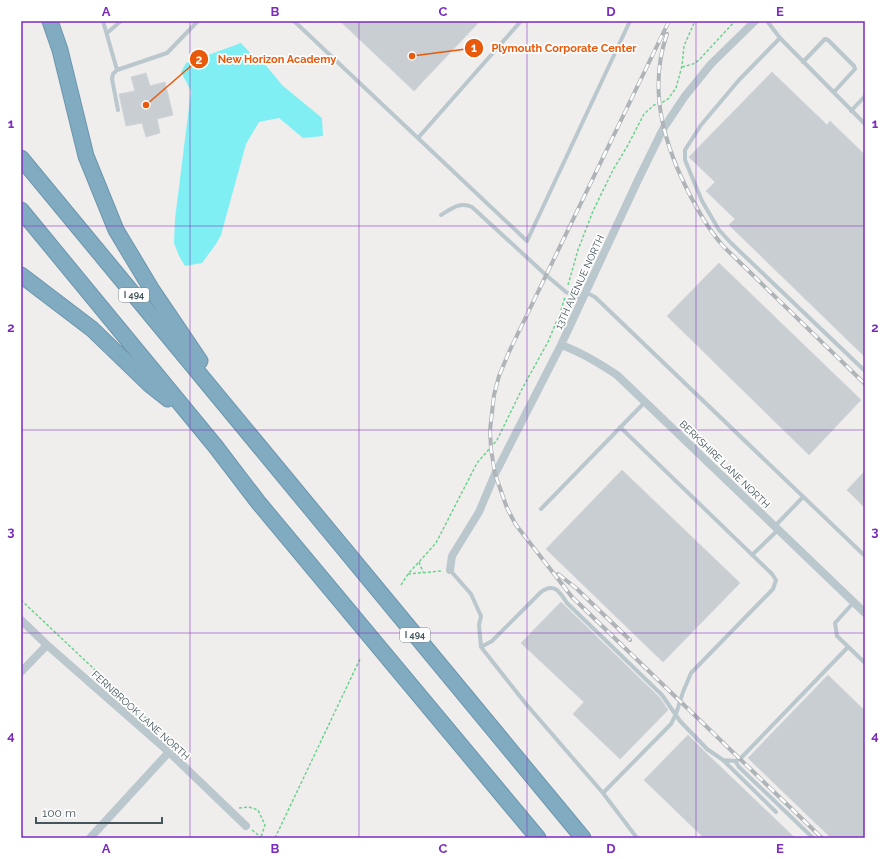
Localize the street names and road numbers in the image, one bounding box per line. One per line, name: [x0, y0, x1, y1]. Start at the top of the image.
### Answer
street label: 13TH AVENUE NORTH: [553, 233, 606, 331]
road number: I 494: [119, 288, 149, 302]
street label: BERKSHIRE LANE NORTH: [677, 418, 772, 510]
road number: I 494: [400, 628, 430, 642]
street label: FERNBROOK LANE NORTH: [90, 669, 192, 762]

